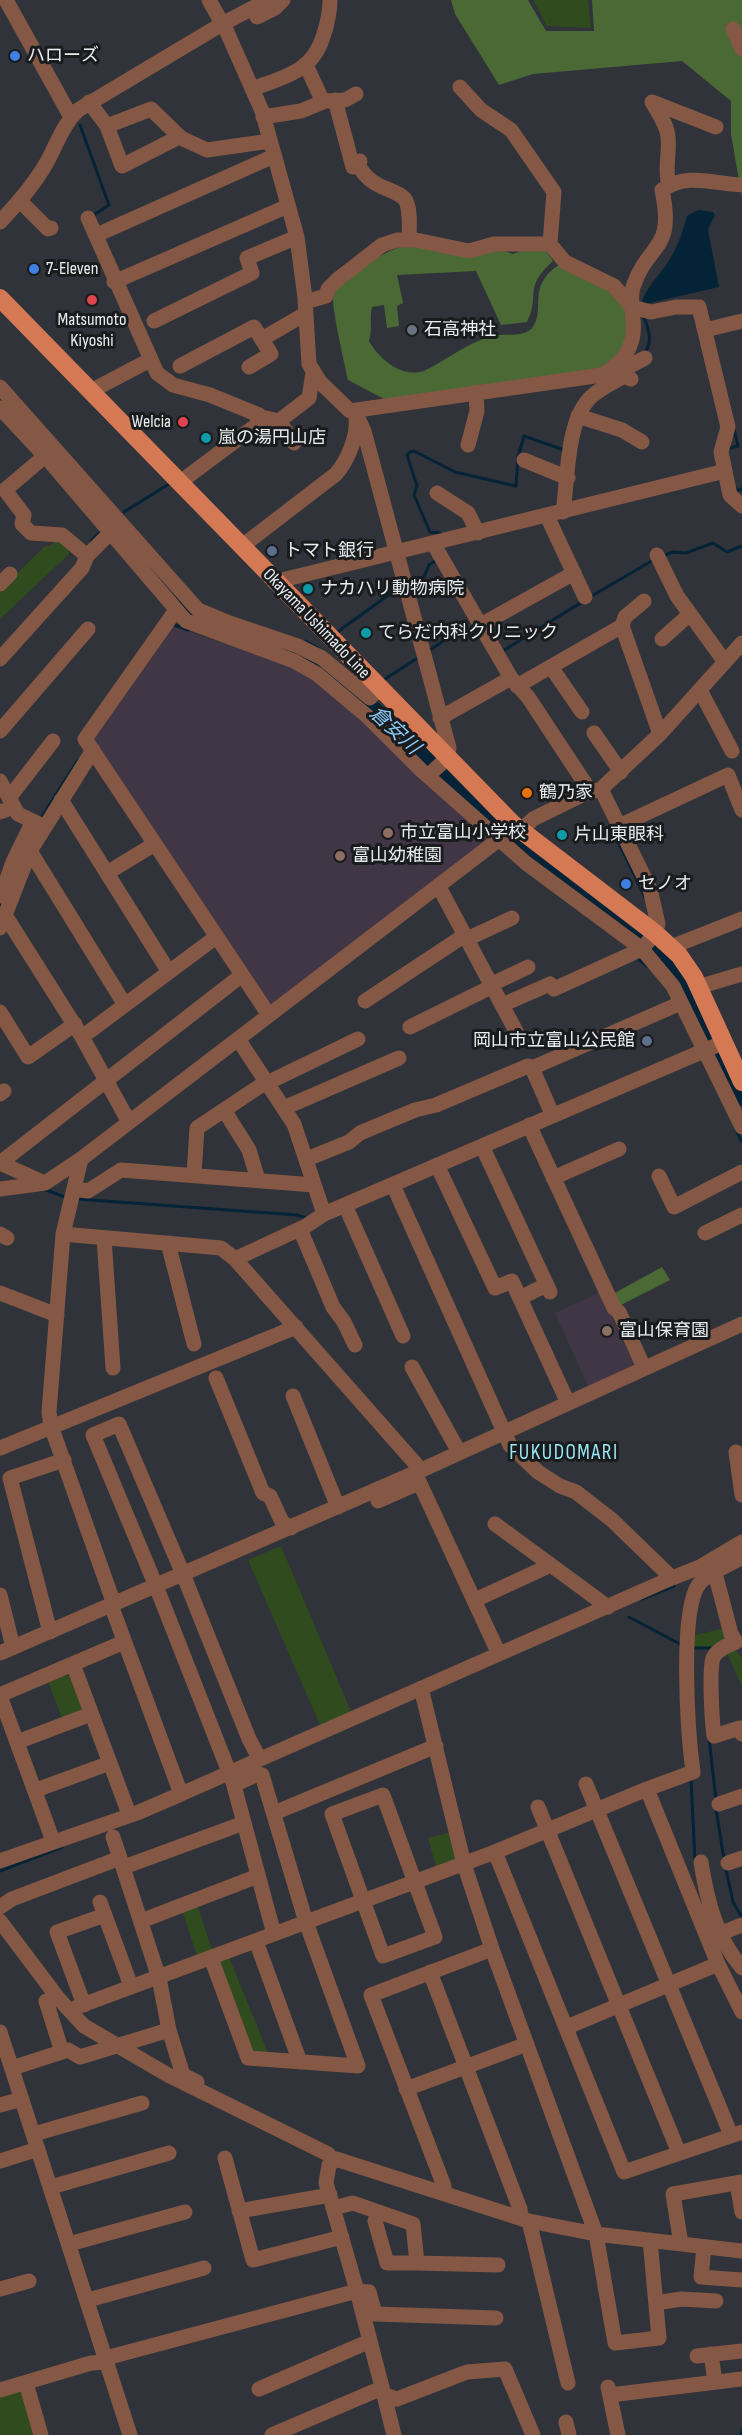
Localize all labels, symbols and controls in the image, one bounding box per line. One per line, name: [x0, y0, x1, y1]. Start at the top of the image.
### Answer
place label: ハローズ: [27, 45, 99, 67]
marker: ハローズ: [8, 49, 22, 63]
place label: 7-Eleven: [46, 258, 99, 280]
marker: 7-Eleven: [27, 262, 41, 276]
marker: Matsumoto Kiyoshi: [85, 293, 99, 307]
place label: Matsumoto Kiyoshi: [58, 309, 126, 352]
place label: 石高神社: [424, 319, 496, 341]
marker: 石高神社: [405, 323, 419, 337]
place label: Welcia: [132, 411, 171, 433]
marker: Welcia: [176, 415, 190, 429]
place label: 嵐の湯円山店: [218, 427, 326, 449]
marker: 嵐の湯円山店: [199, 431, 213, 445]
place label: トマト銀行: [284, 540, 374, 562]
marker: トマト銀行: [265, 544, 279, 558]
street label: Okayama Ushimado Line: [258, 564, 374, 684]
place label: ナカハリ動物病院: [320, 578, 464, 600]
marker: ナカハリ動物病院: [301, 582, 315, 596]
place label: てらだ内科クリニック: [378, 622, 558, 644]
marker: てらだ内科クリニック: [359, 626, 373, 640]
water label: 倉安川: [364, 702, 424, 760]
place label: 鶴乃家: [539, 782, 593, 804]
marker: 鶴乃家: [520, 786, 534, 800]
place label: 市立富山小学校: [400, 822, 526, 844]
place label: 片山東眼科: [574, 824, 664, 846]
marker: 市立富山小学校: [381, 826, 395, 840]
marker: 片山東眼科: [555, 828, 569, 842]
place label: 富山幼稚園: [352, 845, 442, 867]
marker: 富山幼稚園: [333, 849, 347, 863]
place label: セノオ: [638, 873, 692, 895]
marker: セノオ: [619, 877, 633, 891]
place label: 岡山市立富山公民館: [473, 1030, 635, 1052]
marker: 岡山市立富山公民館: [640, 1034, 654, 1048]
place label: 富山保育園: [619, 1320, 709, 1342]
marker: 富山保育園: [600, 1324, 614, 1338]
district label: FUKUDOMARI: [509, 1441, 619, 1467]

